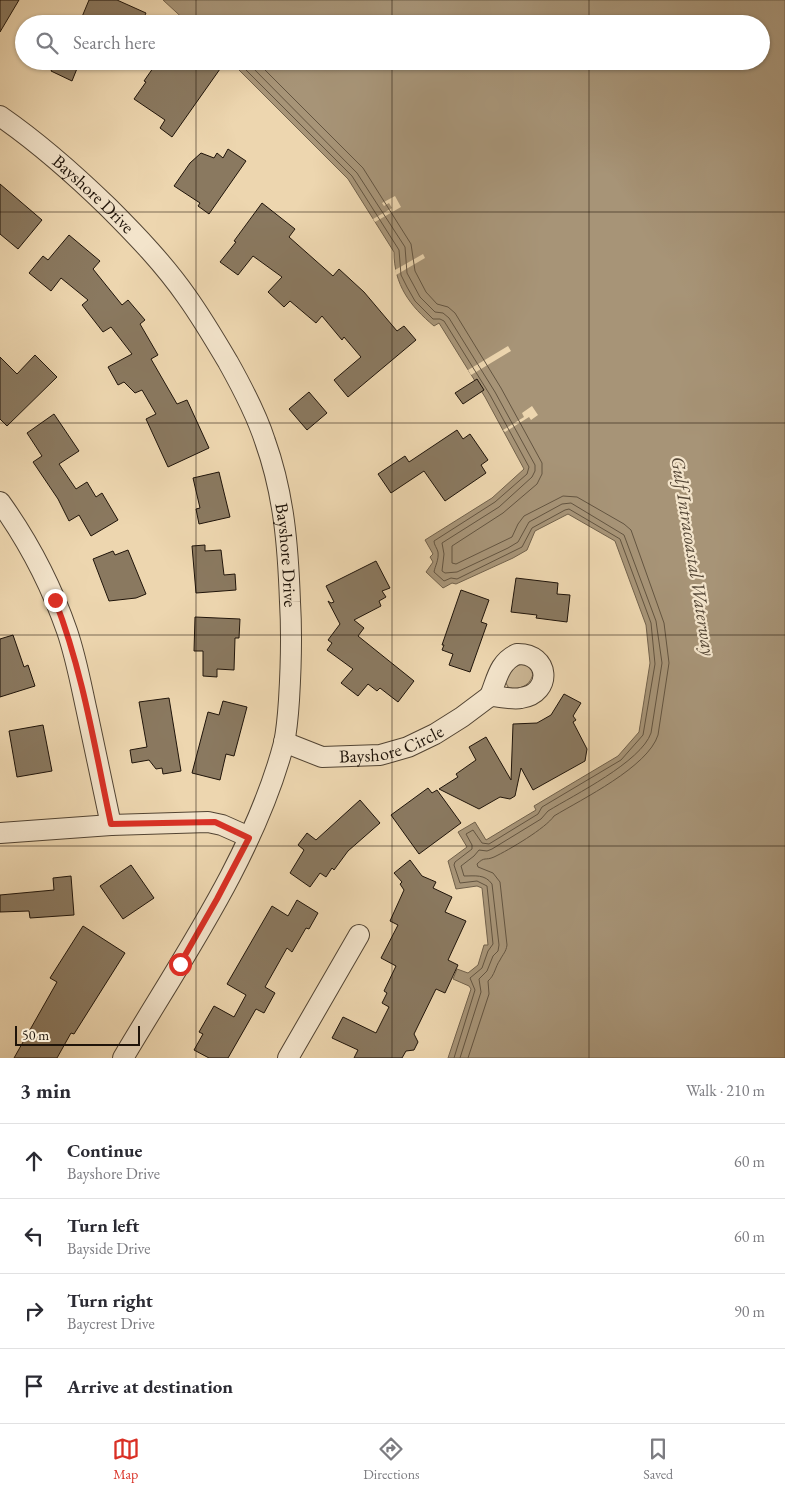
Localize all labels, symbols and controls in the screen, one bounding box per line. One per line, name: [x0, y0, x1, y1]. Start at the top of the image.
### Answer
search box: [15, 15, 770, 70]
icon: search: [33, 29, 61, 57]
text: Search here: [73, 30, 155, 55]
street label: Bayshore Drive: [48, 149, 140, 238]
water label: Gulf Intracoastal Waterway: [665, 455, 722, 658]
street label: Bayshore Drive: [270, 501, 302, 608]
route end: [44, 589, 67, 612]
street label: Bayshore Circle: [339, 720, 448, 767]
route start: [169, 953, 192, 976]
scale bar: [15, 1023, 140, 1046]
text: 50 m: [22, 1026, 49, 1044]
text: 3 min: [20, 1077, 71, 1104]
text: Walk · 210 m: [686, 1080, 765, 1101]
text: Continue: [67, 1138, 142, 1163]
icon: ahead: [20, 1147, 48, 1175]
text: 60 m: [734, 1151, 765, 1172]
text: Bayshore Drive: [67, 1163, 160, 1184]
text: Turn left: [67, 1213, 139, 1238]
icon: left: [20, 1222, 48, 1250]
text: 60 m: [734, 1226, 765, 1247]
text: Bayside Drive: [67, 1238, 150, 1259]
text: Turn right: [67, 1288, 153, 1313]
icon: right: [20, 1297, 48, 1325]
text: 90 m: [734, 1301, 765, 1322]
text: Baycrest Drive: [67, 1313, 155, 1334]
icon: arrive: [20, 1372, 48, 1400]
text: Arrive at destination: [67, 1374, 233, 1399]
tab: Map: [112, 1435, 140, 1483]
tab: Directions: [363, 1435, 420, 1483]
tab: Saved: [643, 1435, 673, 1483]

